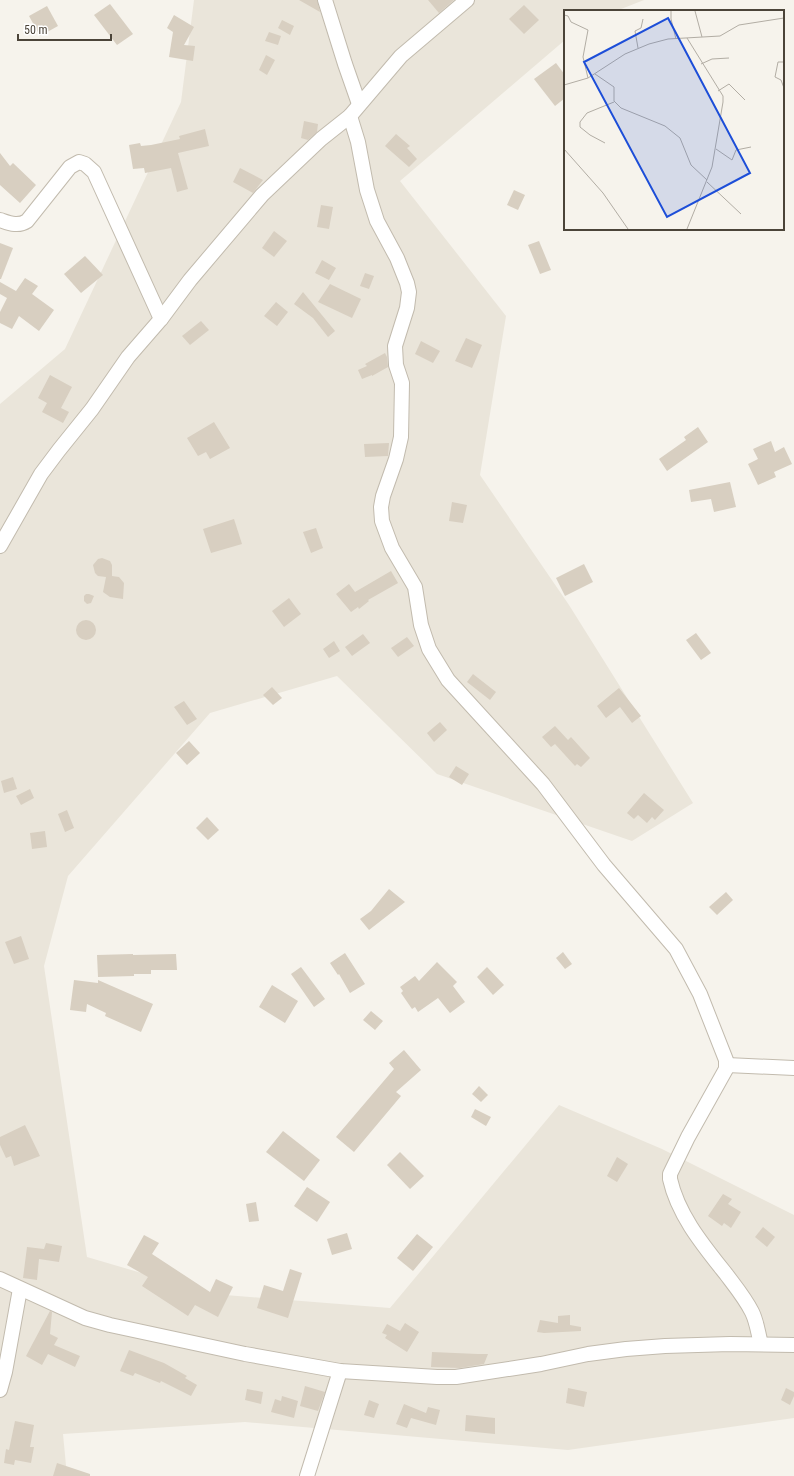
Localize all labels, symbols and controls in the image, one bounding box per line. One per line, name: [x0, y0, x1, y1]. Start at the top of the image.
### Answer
inset map: [564, 10, 784, 230]
scale bar: [18, 16, 111, 42]
text: 50 m: [24, 23, 48, 37]

